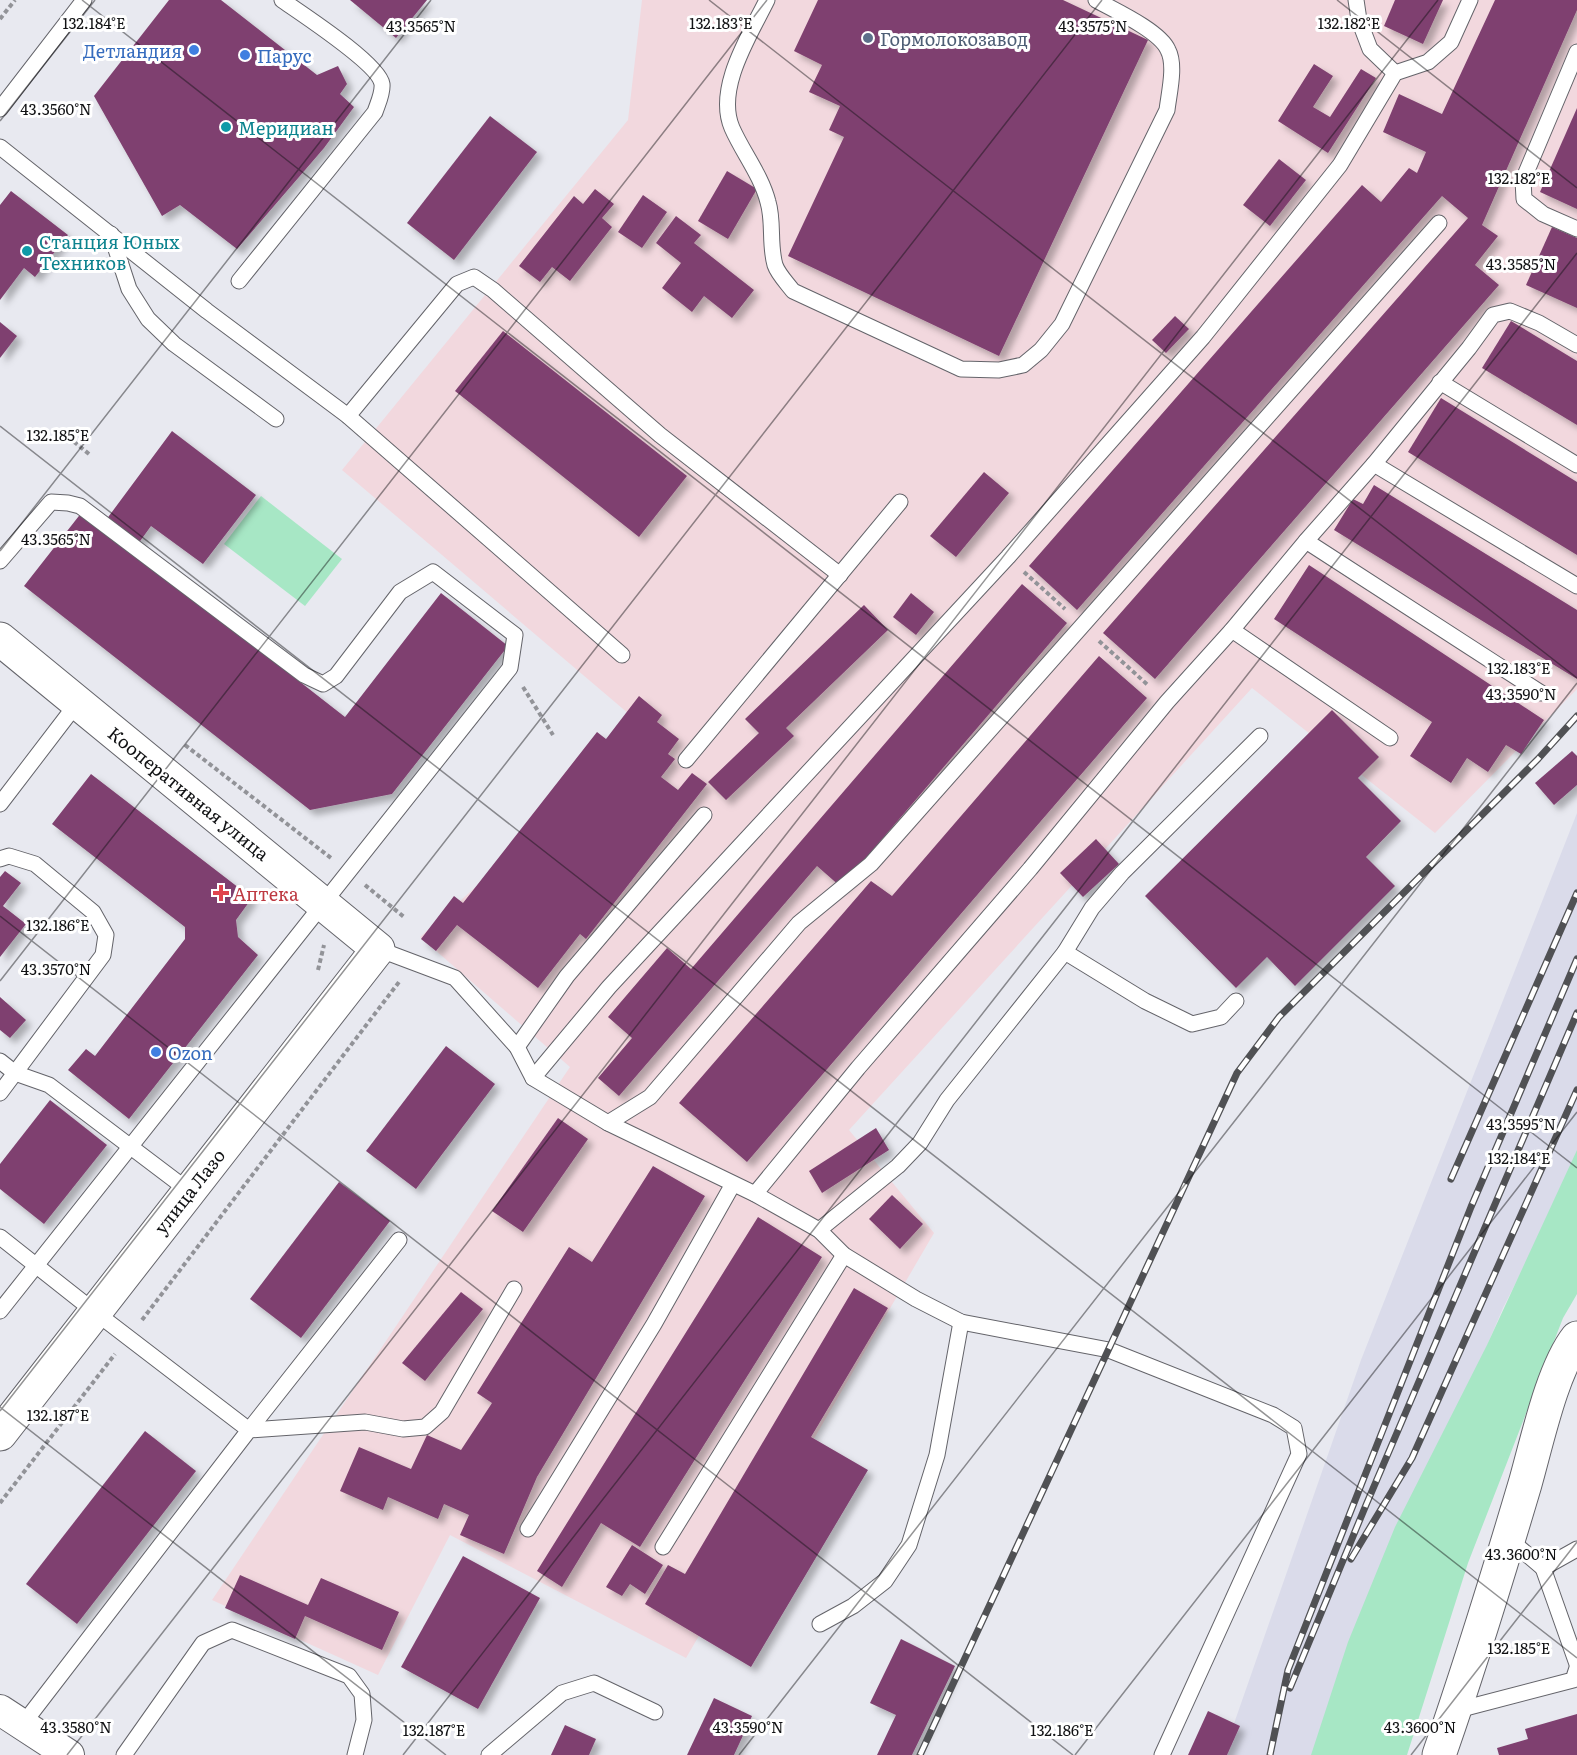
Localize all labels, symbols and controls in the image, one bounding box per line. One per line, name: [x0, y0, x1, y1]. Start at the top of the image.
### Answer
text: 132.184°E: [62, 11, 126, 34]
text: 132.183°E: [689, 11, 753, 34]
text: 132.182°E: [1318, 11, 1380, 34]
text: 43.3565°N: [386, 14, 456, 37]
text: 43.3575°N: [1058, 14, 1128, 37]
place label: Гормолокозавод: [880, 25, 1028, 52]
marker: Гормолокозавод: [861, 31, 875, 45]
place label: Детландия: [83, 37, 182, 64]
place label: Парус: [257, 42, 312, 69]
marker: Детландия: [187, 43, 201, 57]
marker: Парус: [238, 48, 252, 62]
text: 43.3560°N: [20, 97, 92, 120]
place label: Меридиан: [238, 114, 334, 141]
marker: Меридиан: [219, 120, 233, 134]
text: 132.182°E: [1488, 166, 1550, 189]
place label: Станция Юных Техников: [39, 228, 180, 276]
marker: Станция Юных Техников: [20, 244, 34, 258]
text: 43.3585°N: [1486, 252, 1556, 275]
text: 132.185°E: [27, 423, 89, 446]
text: 43.3565°N: [21, 527, 91, 550]
text: 132.183°E: [1487, 656, 1551, 679]
text: 43.3590°N: [1485, 682, 1557, 705]
street label: Кооперативная улица: [103, 719, 276, 867]
place label: Аптека: [233, 880, 299, 907]
marker: Аптека: [214, 886, 228, 900]
text: 132.186°E: [26, 913, 90, 936]
text: 43.3570°N: [21, 957, 91, 980]
place label: Ozon: [168, 1039, 213, 1066]
marker: Ozon: [149, 1045, 163, 1059]
text: 43.3595°N: [1486, 1112, 1556, 1135]
street label: улица Лазо: [147, 1143, 231, 1239]
text: 132.184°E: [1487, 1146, 1551, 1169]
text: 132.187°E: [27, 1403, 89, 1426]
text: 43.3600°N: [1485, 1542, 1557, 1565]
text: 132.185°E: [1488, 1636, 1550, 1659]
text: 43.3580°N: [40, 1715, 112, 1738]
text: 43.3590°N: [712, 1715, 784, 1738]
text: 43.3600°N: [1384, 1715, 1456, 1738]
text: 132.187°E: [403, 1718, 465, 1741]
text: 132.186°E: [1030, 1718, 1094, 1741]

